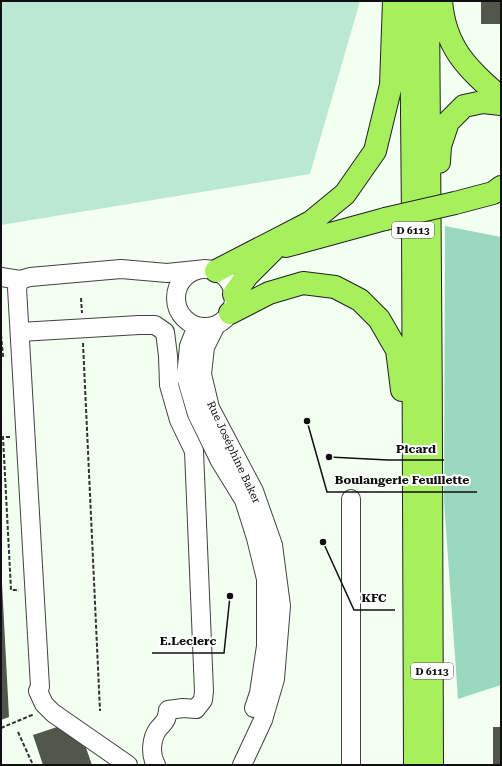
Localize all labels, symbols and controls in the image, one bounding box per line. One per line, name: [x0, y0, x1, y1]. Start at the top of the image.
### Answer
road number: D 6113: [392, 222, 434, 238]
street label: Rue Joséphine Baker: [204, 399, 263, 506]
callout: Picard: [388, 436, 444, 460]
text: Picard: [396, 442, 436, 456]
callout: Boulangerie Feuillette: [327, 468, 477, 492]
text: Boulangerie Feuillette: [335, 473, 469, 487]
callout: KFC: [354, 586, 395, 610]
text: KFC: [361, 591, 387, 605]
callout: E.Leclerc: [152, 629, 224, 653]
text: E.Leclerc: [160, 634, 216, 648]
road number: D 6113: [411, 663, 453, 679]

